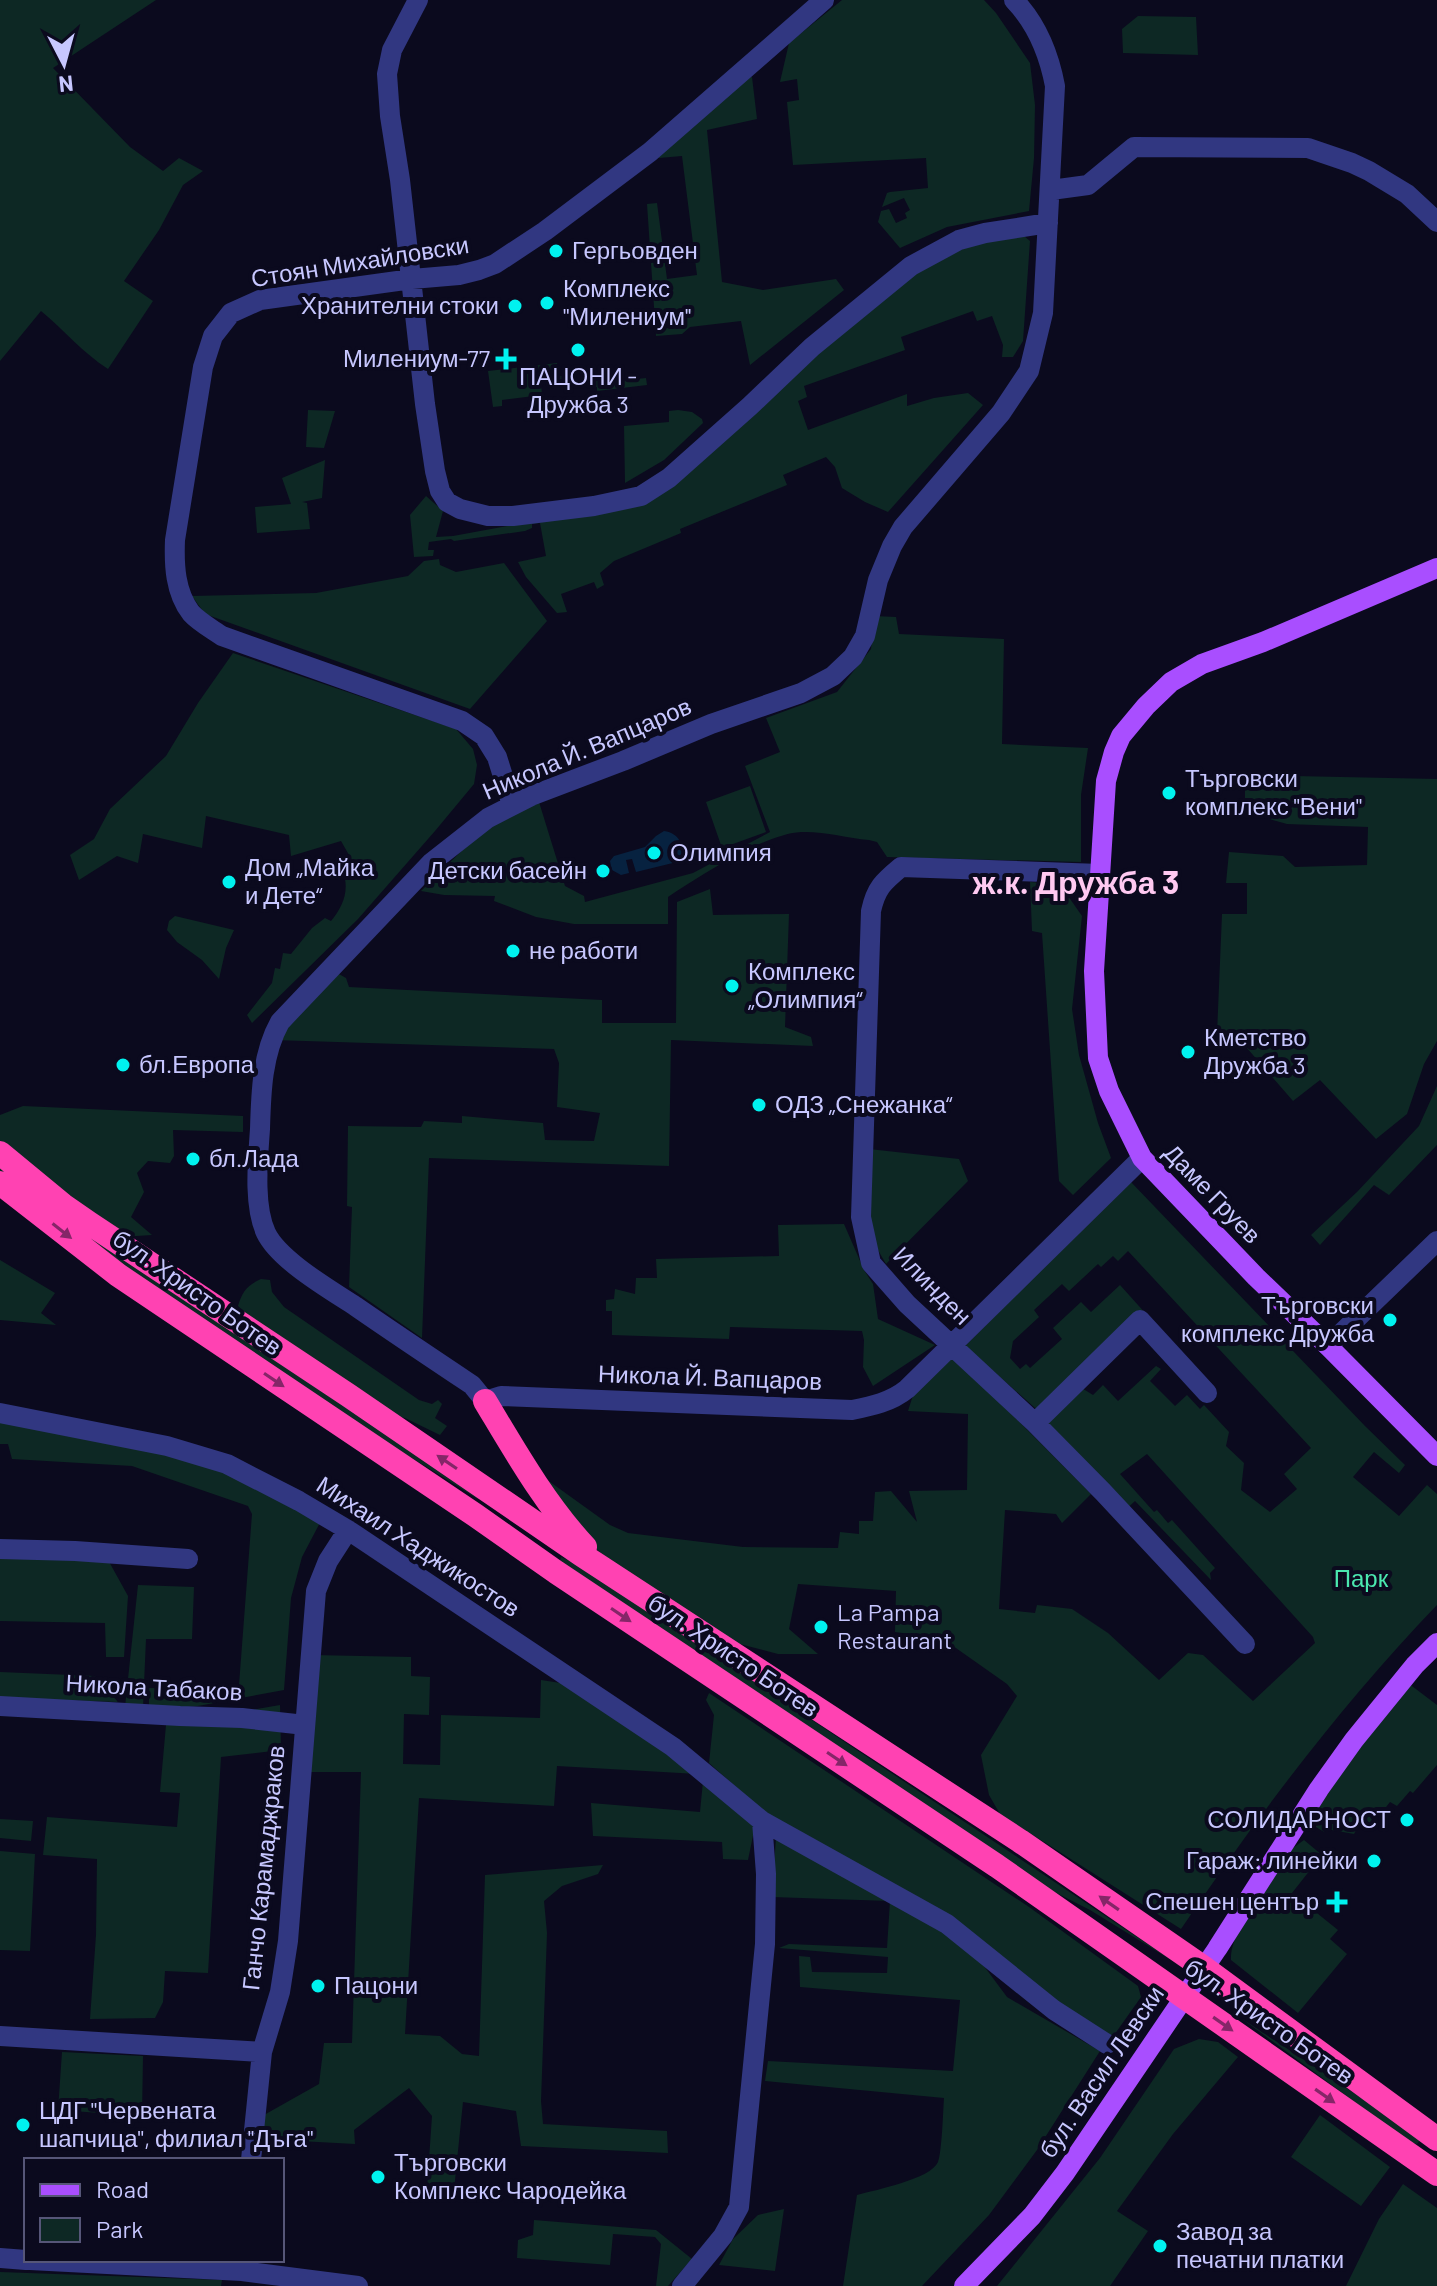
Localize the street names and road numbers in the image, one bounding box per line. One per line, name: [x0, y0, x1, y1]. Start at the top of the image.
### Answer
street label: Стоян Михайловски: [249, 229, 471, 292]
street label: Никола Й. Вапцаров: [478, 690, 695, 805]
street label: Даме Груев: [1159, 1137, 1268, 1249]
street label: бул. Христо Ботев: [108, 1223, 288, 1361]
street label: Илинден: [888, 1240, 978, 1330]
street label: Никола Й. Вапцаров: [598, 1358, 823, 1395]
street label: Михаил Хаджикостов: [312, 1469, 526, 1622]
street label: бул. Христо Ботев: [643, 1587, 825, 1722]
street label: Никола Табаков: [65, 1667, 243, 1706]
street label: Ганчо Карамаджраков: [235, 1744, 290, 1992]
street label: бул. Христо Ботев: [1180, 1952, 1360, 2090]
street label: бул. Васил Левски: [1032, 1980, 1169, 2163]

